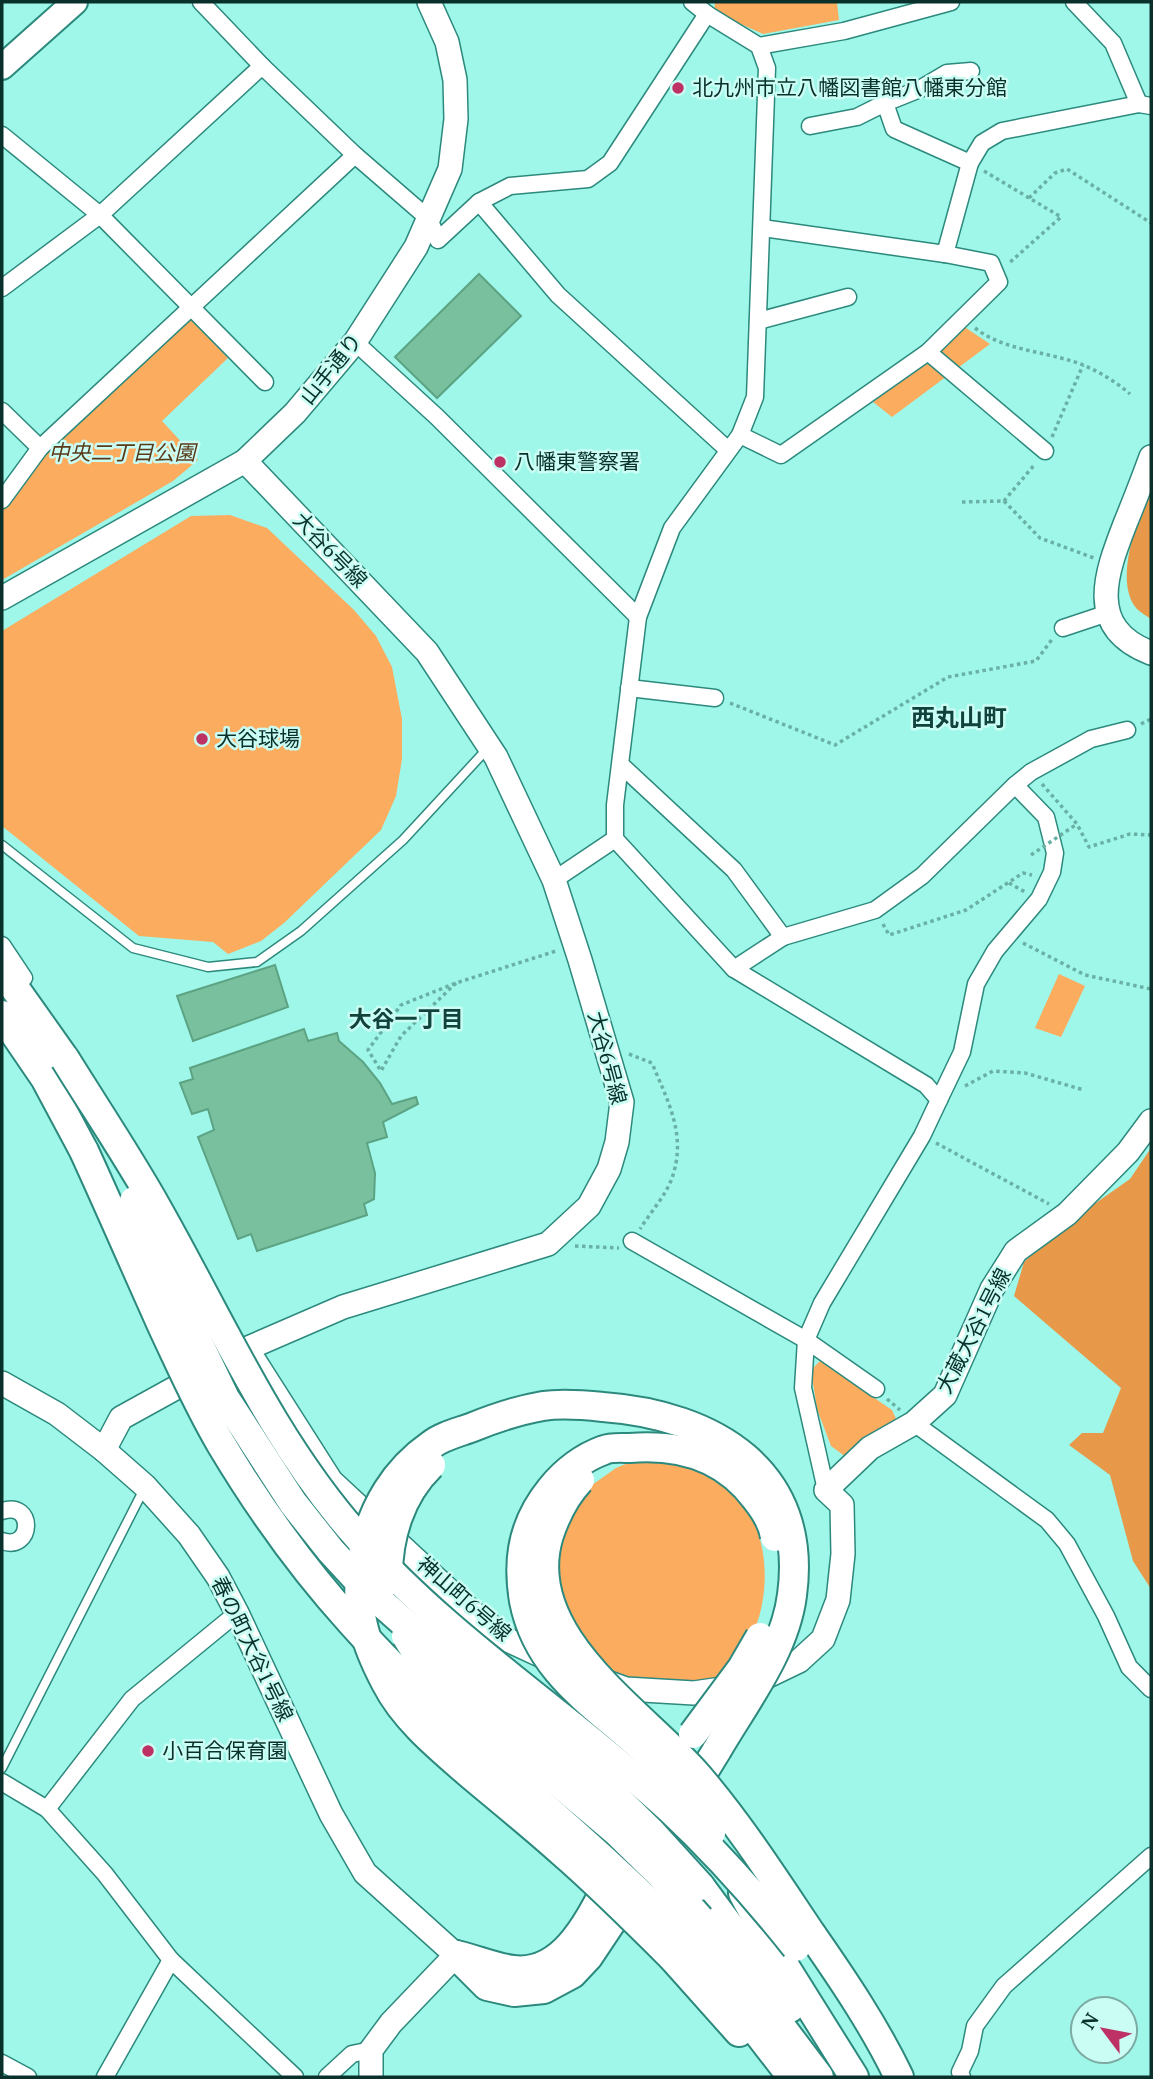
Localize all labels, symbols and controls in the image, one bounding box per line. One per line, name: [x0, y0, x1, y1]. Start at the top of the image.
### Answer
place label: 北九州市立八幡図書館八幡東分館: [692, 73, 1007, 101]
marker: 北九州市立八幡図書館八幡東分館: [670, 80, 686, 96]
street label: 山手通り: [293, 327, 368, 410]
park label: 中央二丁目公園: [49, 438, 198, 466]
place label: 八幡東警察署: [514, 447, 640, 475]
marker: 八幡東警察署: [492, 454, 508, 470]
street label: 大谷6号線: [288, 505, 374, 593]
district label: 西丸山町: [911, 701, 1007, 733]
place label: 大谷球場: [216, 724, 300, 752]
marker: 大谷球場: [194, 731, 210, 747]
district label: 大谷一丁目: [349, 1003, 464, 1034]
street label: 大谷6号線: [582, 1008, 634, 1107]
street label: 大蔵大谷1号線: [929, 1263, 1017, 1398]
street label: 神山町6号線: [412, 1550, 518, 1647]
street label: 春の町大谷1号線: [206, 1571, 300, 1726]
place label: 小百合保育園: [162, 1736, 288, 1764]
marker: 小百合保育園: [140, 1743, 156, 1759]
north arrow: [1069, 1995, 1139, 2065]
text: N: [1075, 2007, 1104, 2033]

